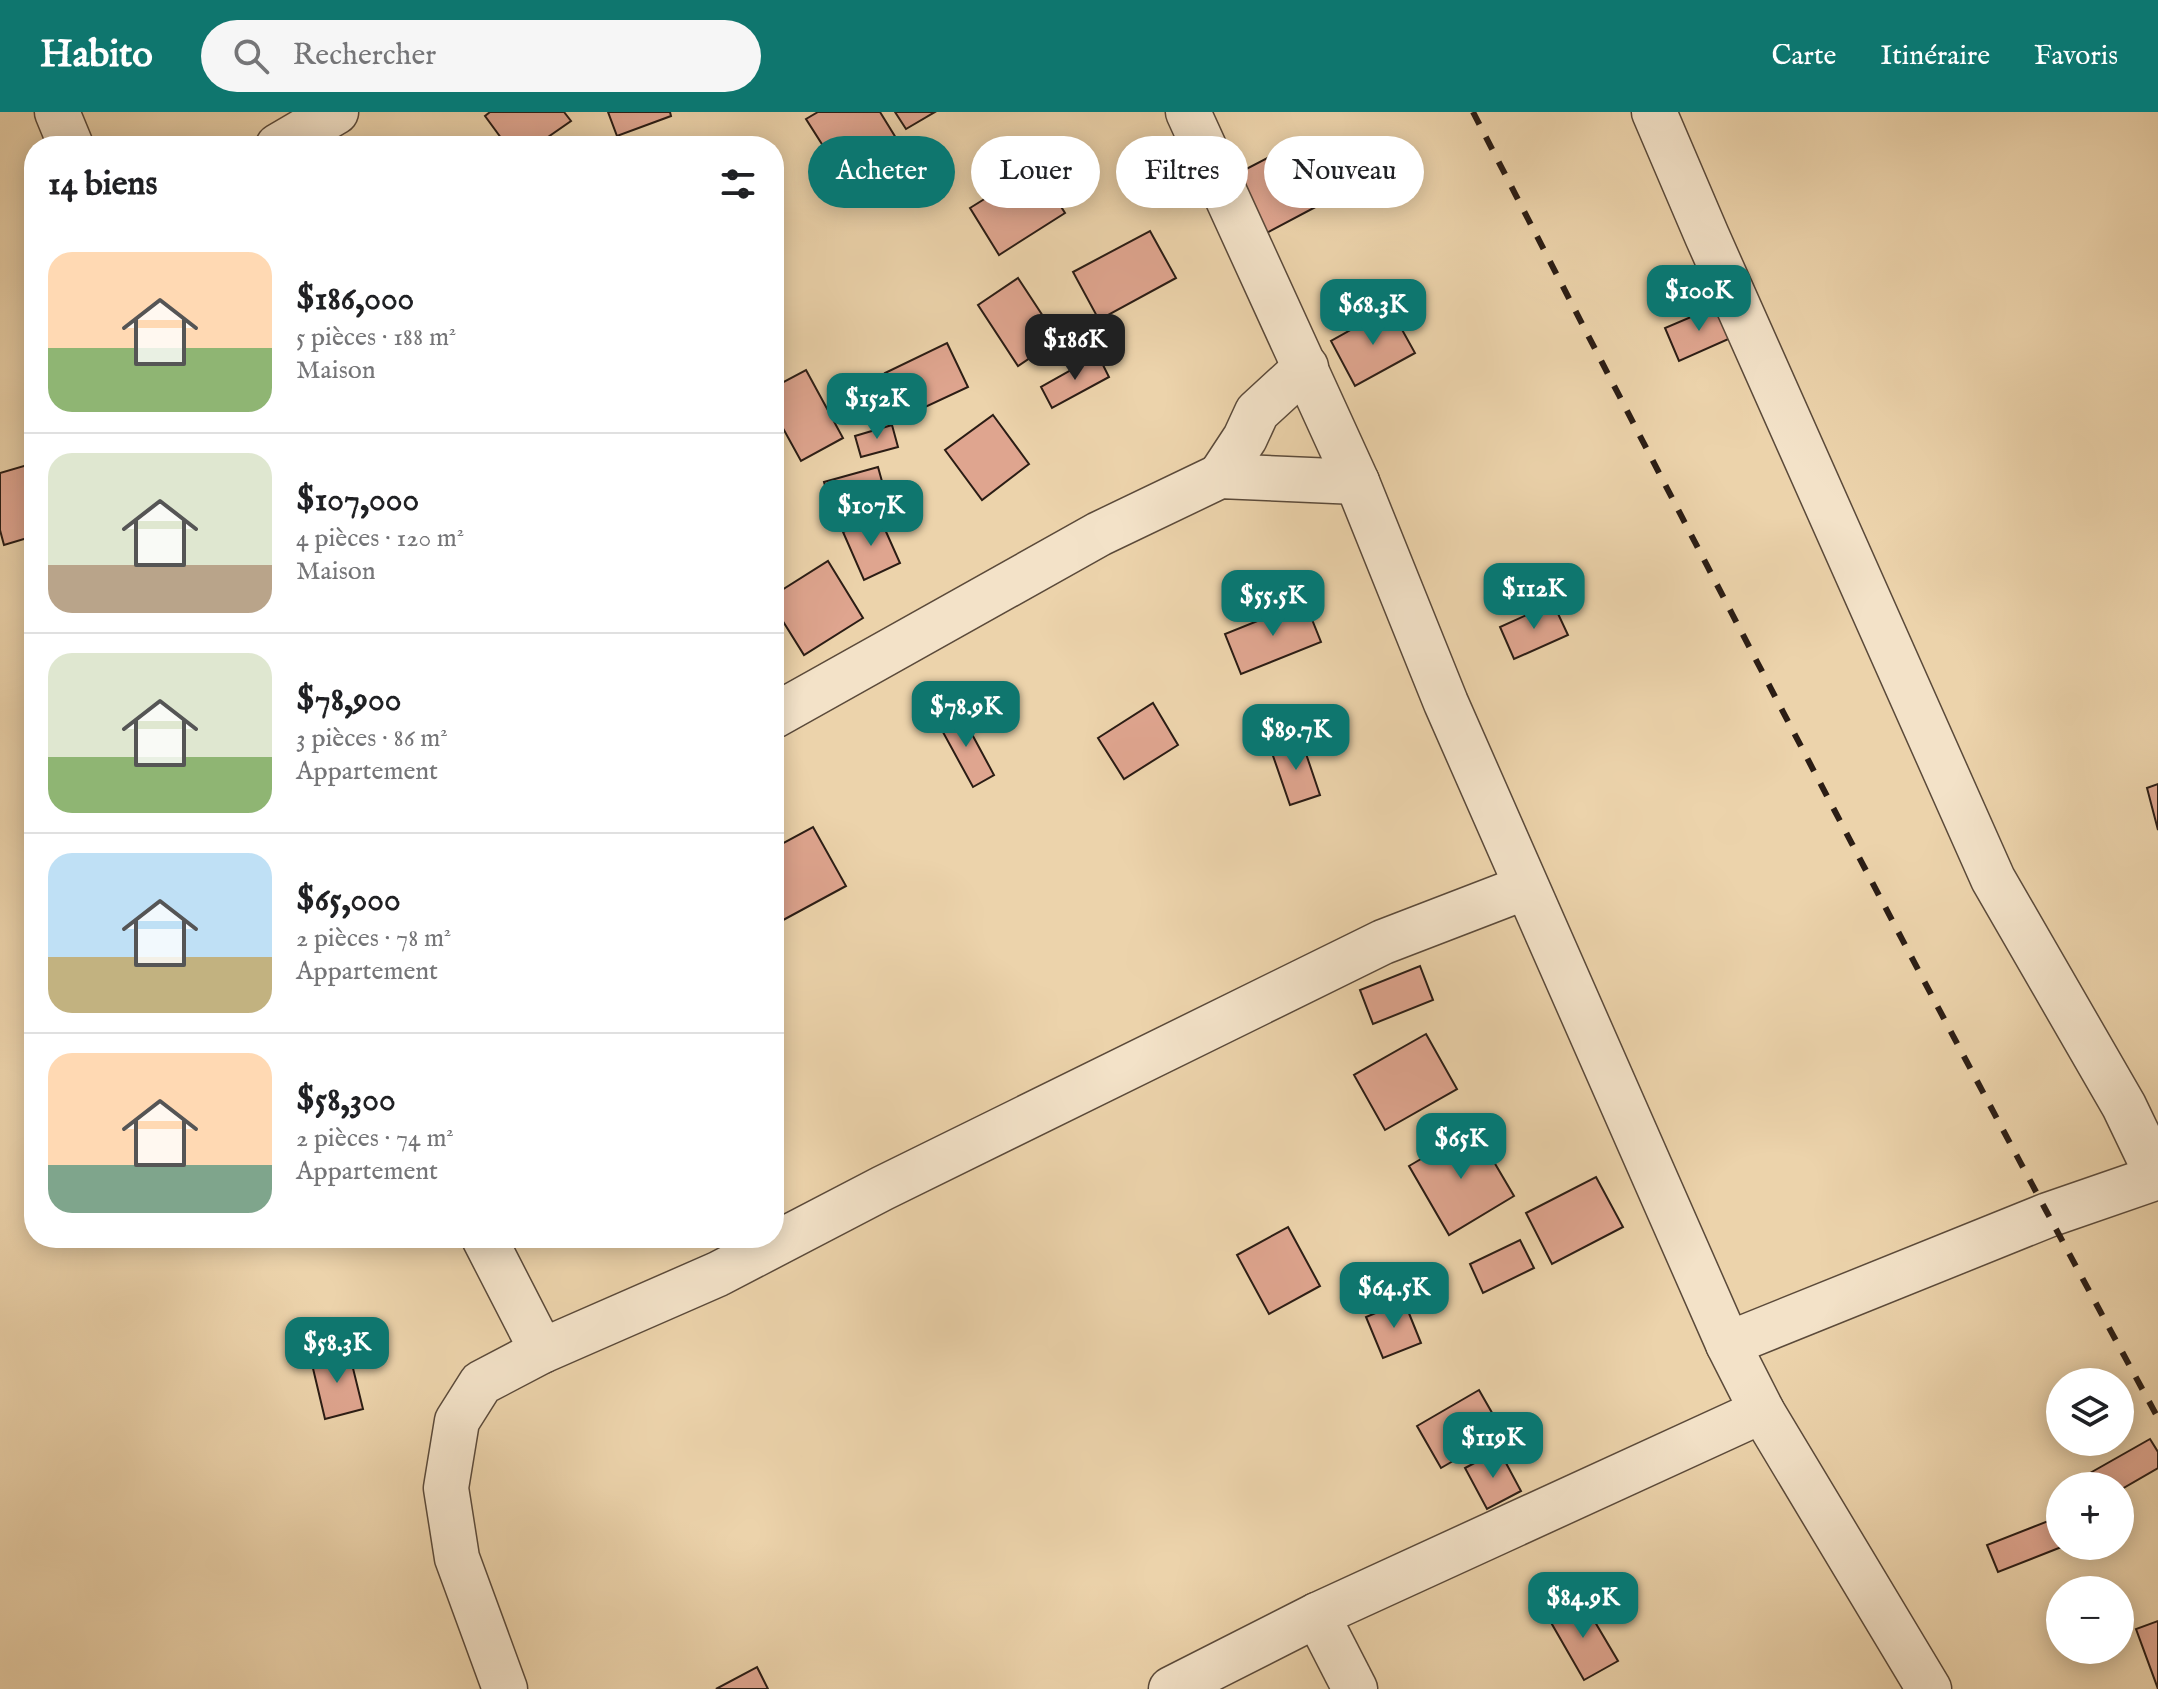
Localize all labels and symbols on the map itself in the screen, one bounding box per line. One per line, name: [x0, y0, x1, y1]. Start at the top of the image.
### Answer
pin: $100K: [1643, 265, 1755, 333]
pin: $68.3K: [1308, 279, 1438, 347]
pin: $186K: [1019, 314, 1131, 382]
pin: $152K: [821, 373, 933, 441]
pin: $107K: [815, 480, 927, 548]
pin: $112K: [1478, 563, 1590, 631]
pin: $55.5K: [1208, 570, 1338, 638]
pin: $78.9K: [901, 681, 1031, 749]
pin: $89.7K: [1231, 704, 1361, 772]
pin: $65K: [1414, 1113, 1508, 1181]
pin: $64.5K: [1329, 1262, 1459, 1330]
pin: $58.3K: [272, 1317, 402, 1385]
pin: $119K: [1437, 1412, 1549, 1480]
pin: $84.9K: [1518, 1572, 1648, 1640]

